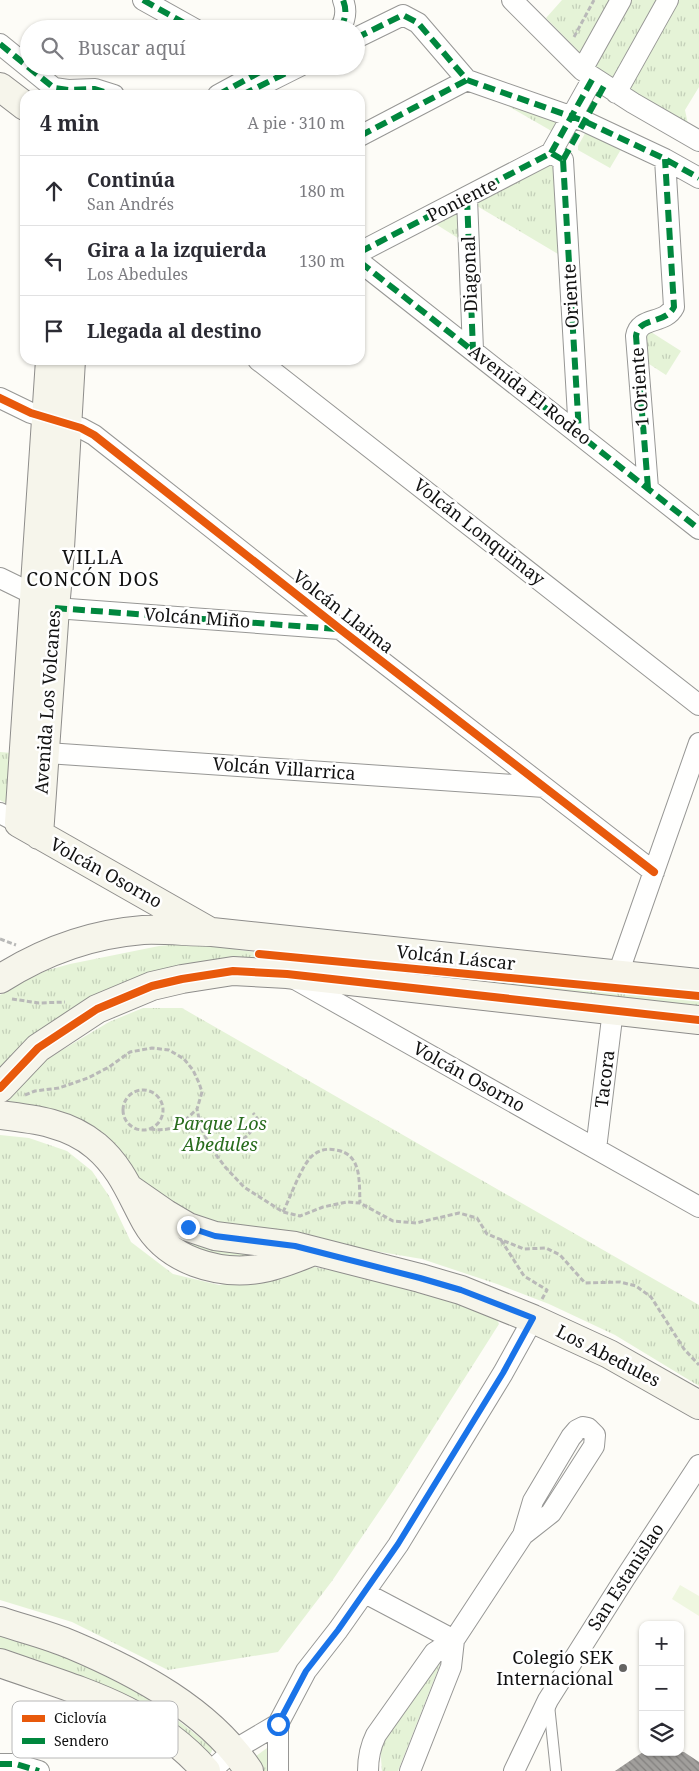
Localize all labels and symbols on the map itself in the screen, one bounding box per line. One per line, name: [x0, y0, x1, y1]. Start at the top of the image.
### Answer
street label: Poniente: [422, 171, 501, 227]
street label: Diagonal: [456, 235, 482, 313]
street label: Oriente: [556, 263, 584, 329]
street label: Avenida El Rodeo: [464, 339, 597, 450]
street label: 1 Oriente: [624, 347, 654, 428]
street label: Volcán Lonquimay: [409, 472, 551, 591]
district label: VILLA CONCÓN DOS: [26, 544, 160, 592]
street label: Volcán Llaima: [288, 564, 399, 658]
street label: Volcán Miño: [143, 601, 251, 633]
street label: Avenida Los Volcanes: [29, 609, 65, 795]
street label: Volcán Villarrica: [212, 751, 356, 785]
street label: Volcán Osorno: [46, 831, 167, 913]
street label: Volcán Láscar: [396, 939, 517, 975]
street label: Volcán Osorno: [409, 1035, 530, 1117]
street label: Tacora: [589, 1049, 619, 1109]
park label: Parque Los Abedules: [172, 1111, 267, 1156]
route end: [177, 1216, 200, 1239]
street label: Los Abedules: [552, 1319, 665, 1392]
street label: San Estanislao: [581, 1518, 669, 1635]
place label: Colegio SEK Internacional: [496, 1645, 613, 1690]
marker: Colegio SEK Internacional: [617, 1662, 629, 1674]
legend: [12, 1701, 178, 1758]
text: Ciclovía: [54, 1708, 107, 1727]
route start: [267, 1713, 290, 1736]
text: Sendero: [54, 1731, 109, 1750]

